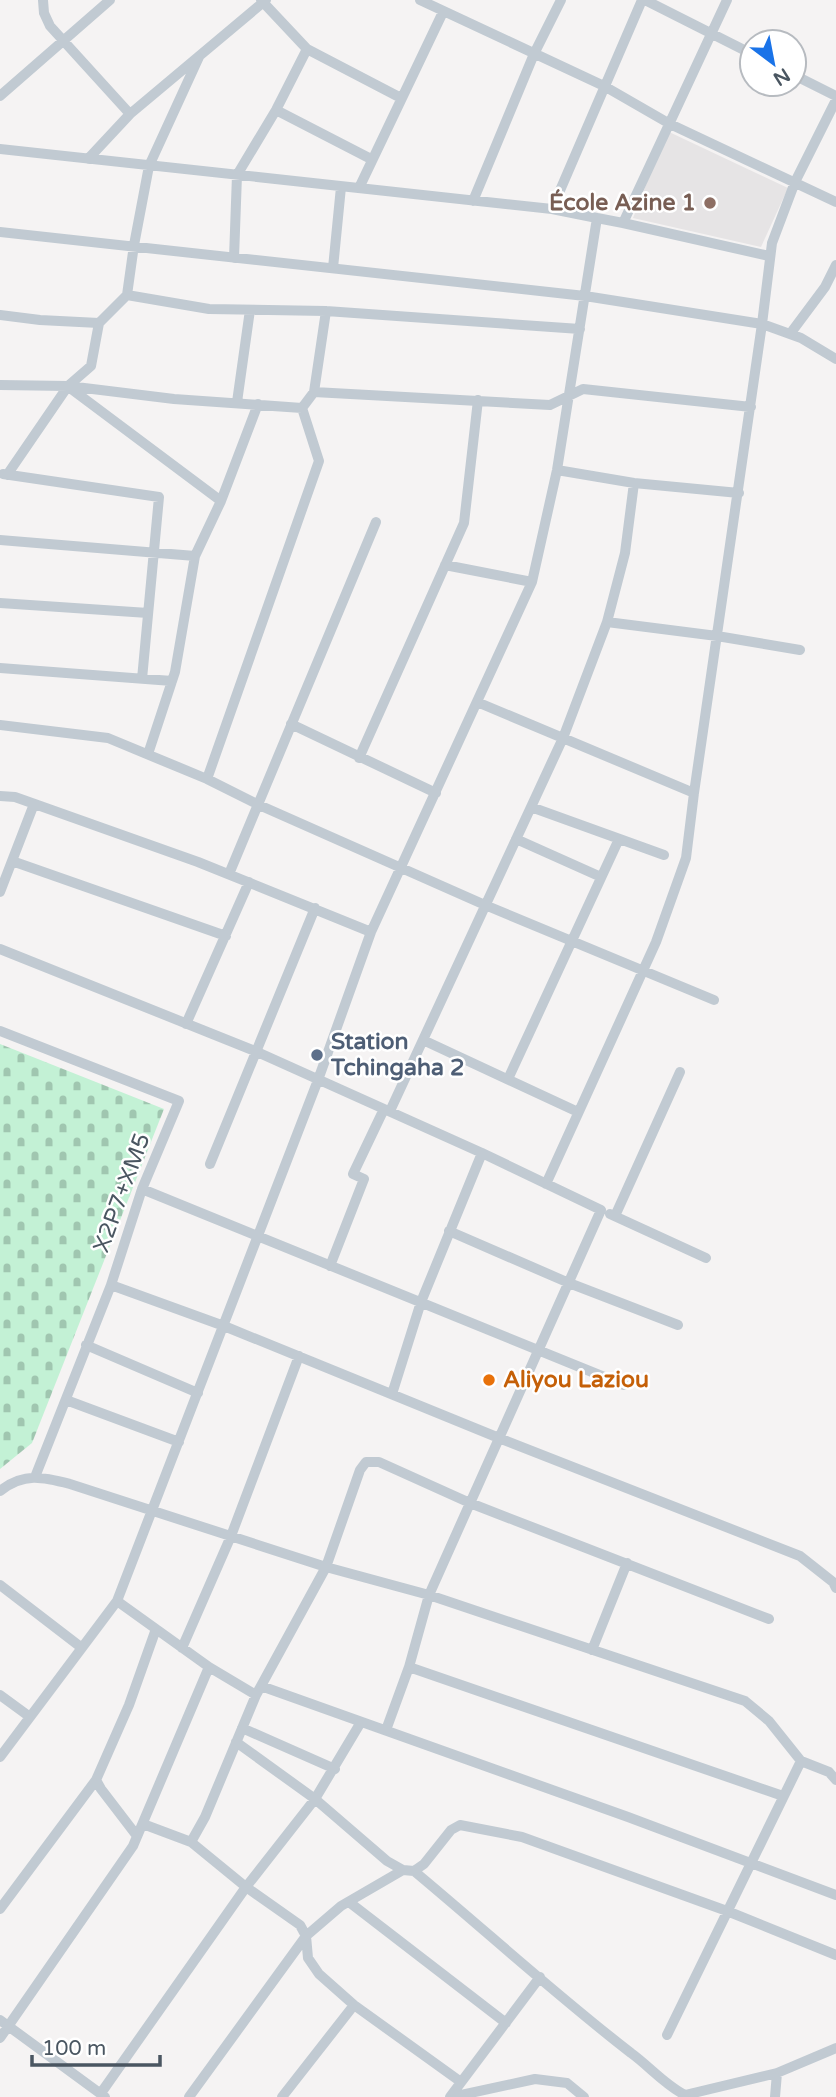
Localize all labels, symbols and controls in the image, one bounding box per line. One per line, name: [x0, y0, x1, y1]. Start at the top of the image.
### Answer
north arrow: [738, 28, 808, 98]
text: N: [769, 63, 794, 90]
place label: École Azine 1: [549, 189, 696, 217]
marker: École Azine 1: [702, 195, 718, 211]
place label: Station Tchingaha 2: [330, 1028, 464, 1082]
marker: Station Tchingaha 2: [309, 1047, 325, 1063]
street label: X2P7+XM5: [88, 1130, 156, 1256]
place label: Aliyou Laziou: [503, 1366, 649, 1394]
marker: Aliyou Laziou: [481, 1372, 497, 1388]
scale bar: [32, 2024, 159, 2068]
text: 100 m: [42, 2036, 106, 2061]

